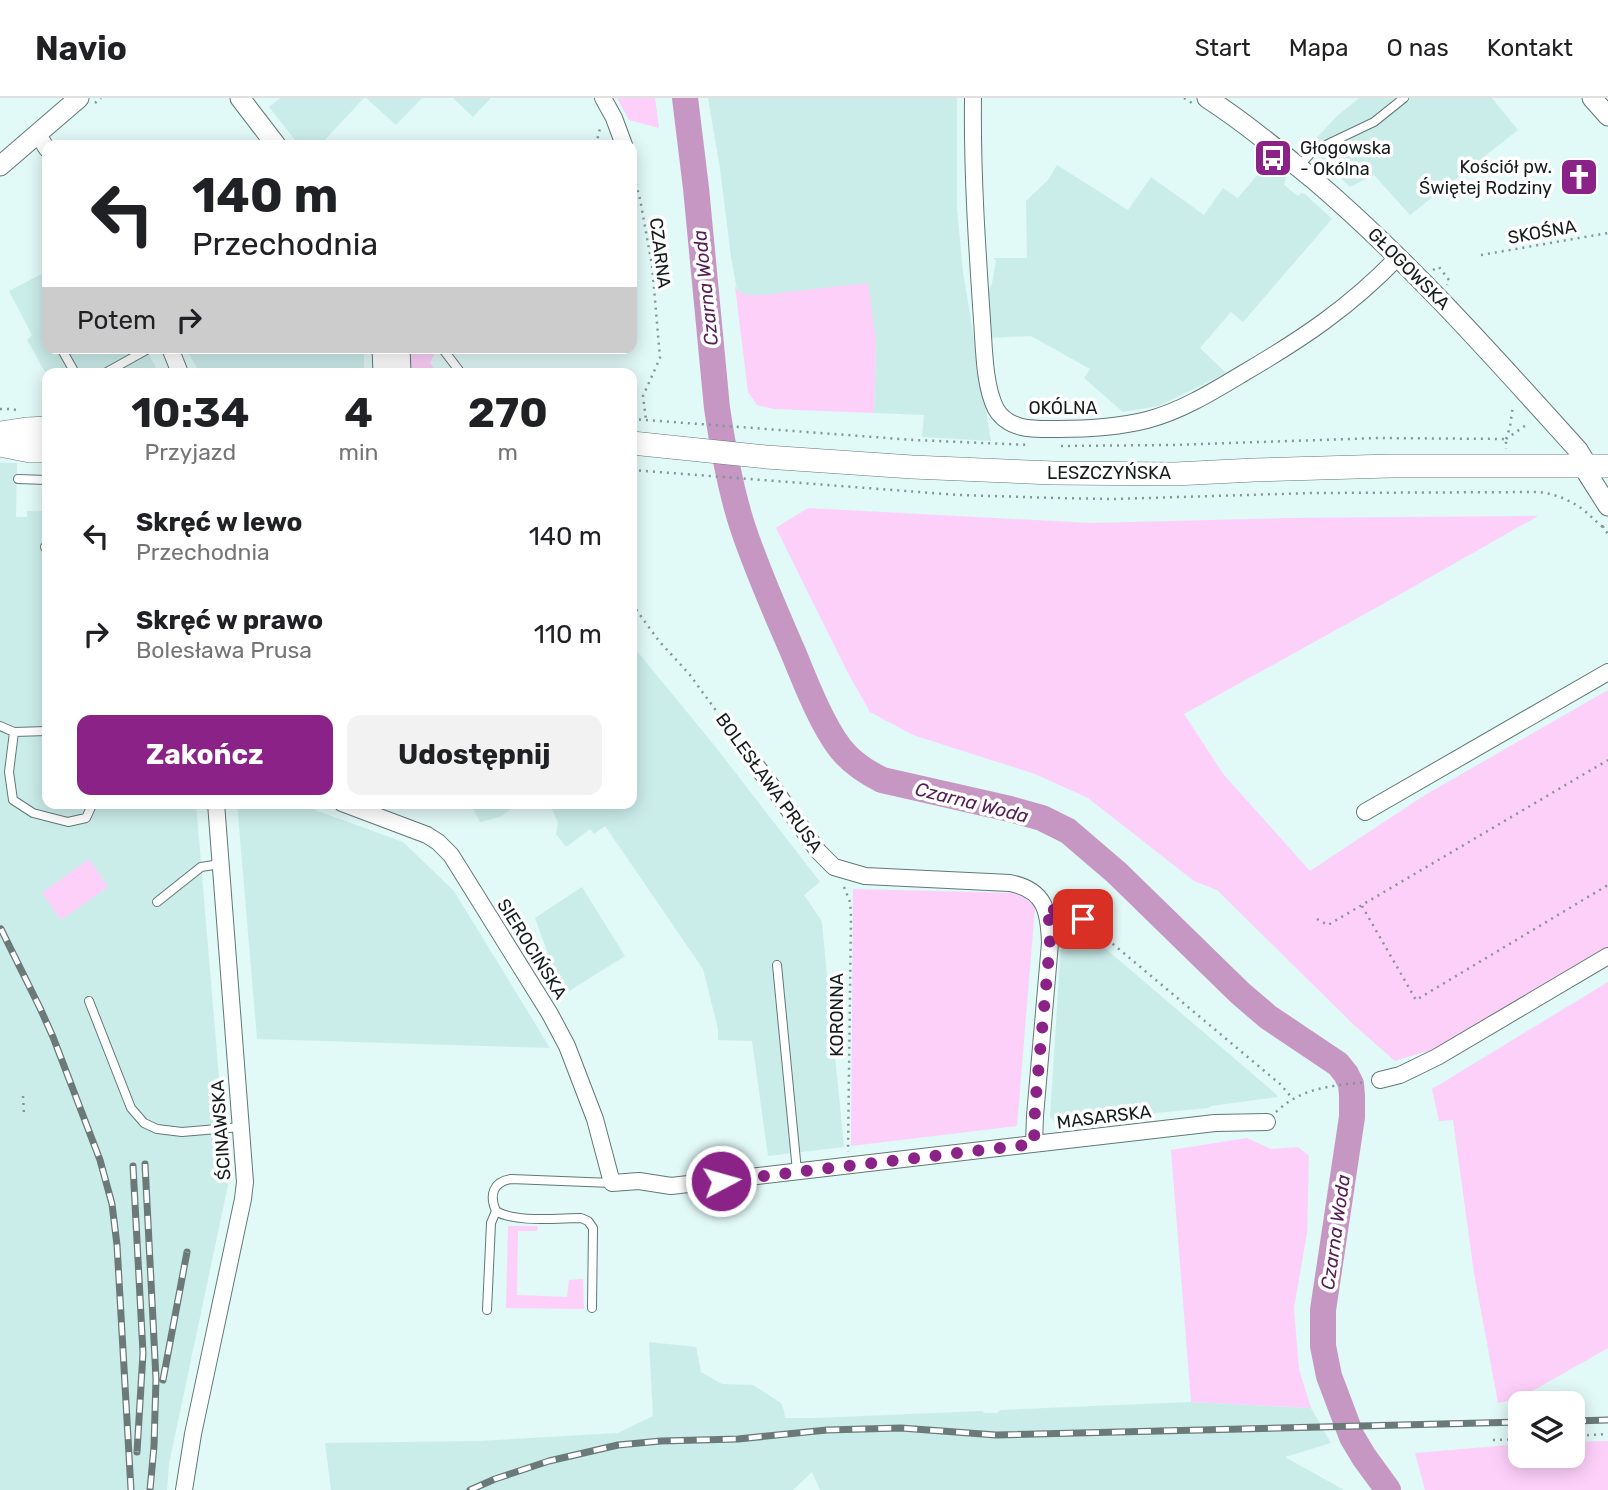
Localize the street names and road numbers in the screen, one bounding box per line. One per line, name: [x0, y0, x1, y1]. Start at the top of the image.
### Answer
street label: SKOŚNA: [1506, 215, 1578, 249]
street label: CZARNA: [645, 216, 675, 290]
street label: GŁOGOWSKA: [1363, 223, 1455, 315]
street label: OKÓLNA: [1028, 397, 1098, 419]
street label: LESZCZYŃSKA: [1047, 462, 1171, 484]
street label: BOLESŁAWA PRUSA: [711, 709, 827, 857]
street label: SIEROCIŃSKA: [492, 895, 572, 1003]
street label: KORONNA: [826, 973, 848, 1057]
street label: ŚCINAWSKA: [207, 1079, 235, 1181]
street label: MASARSKA: [1055, 1100, 1153, 1134]

